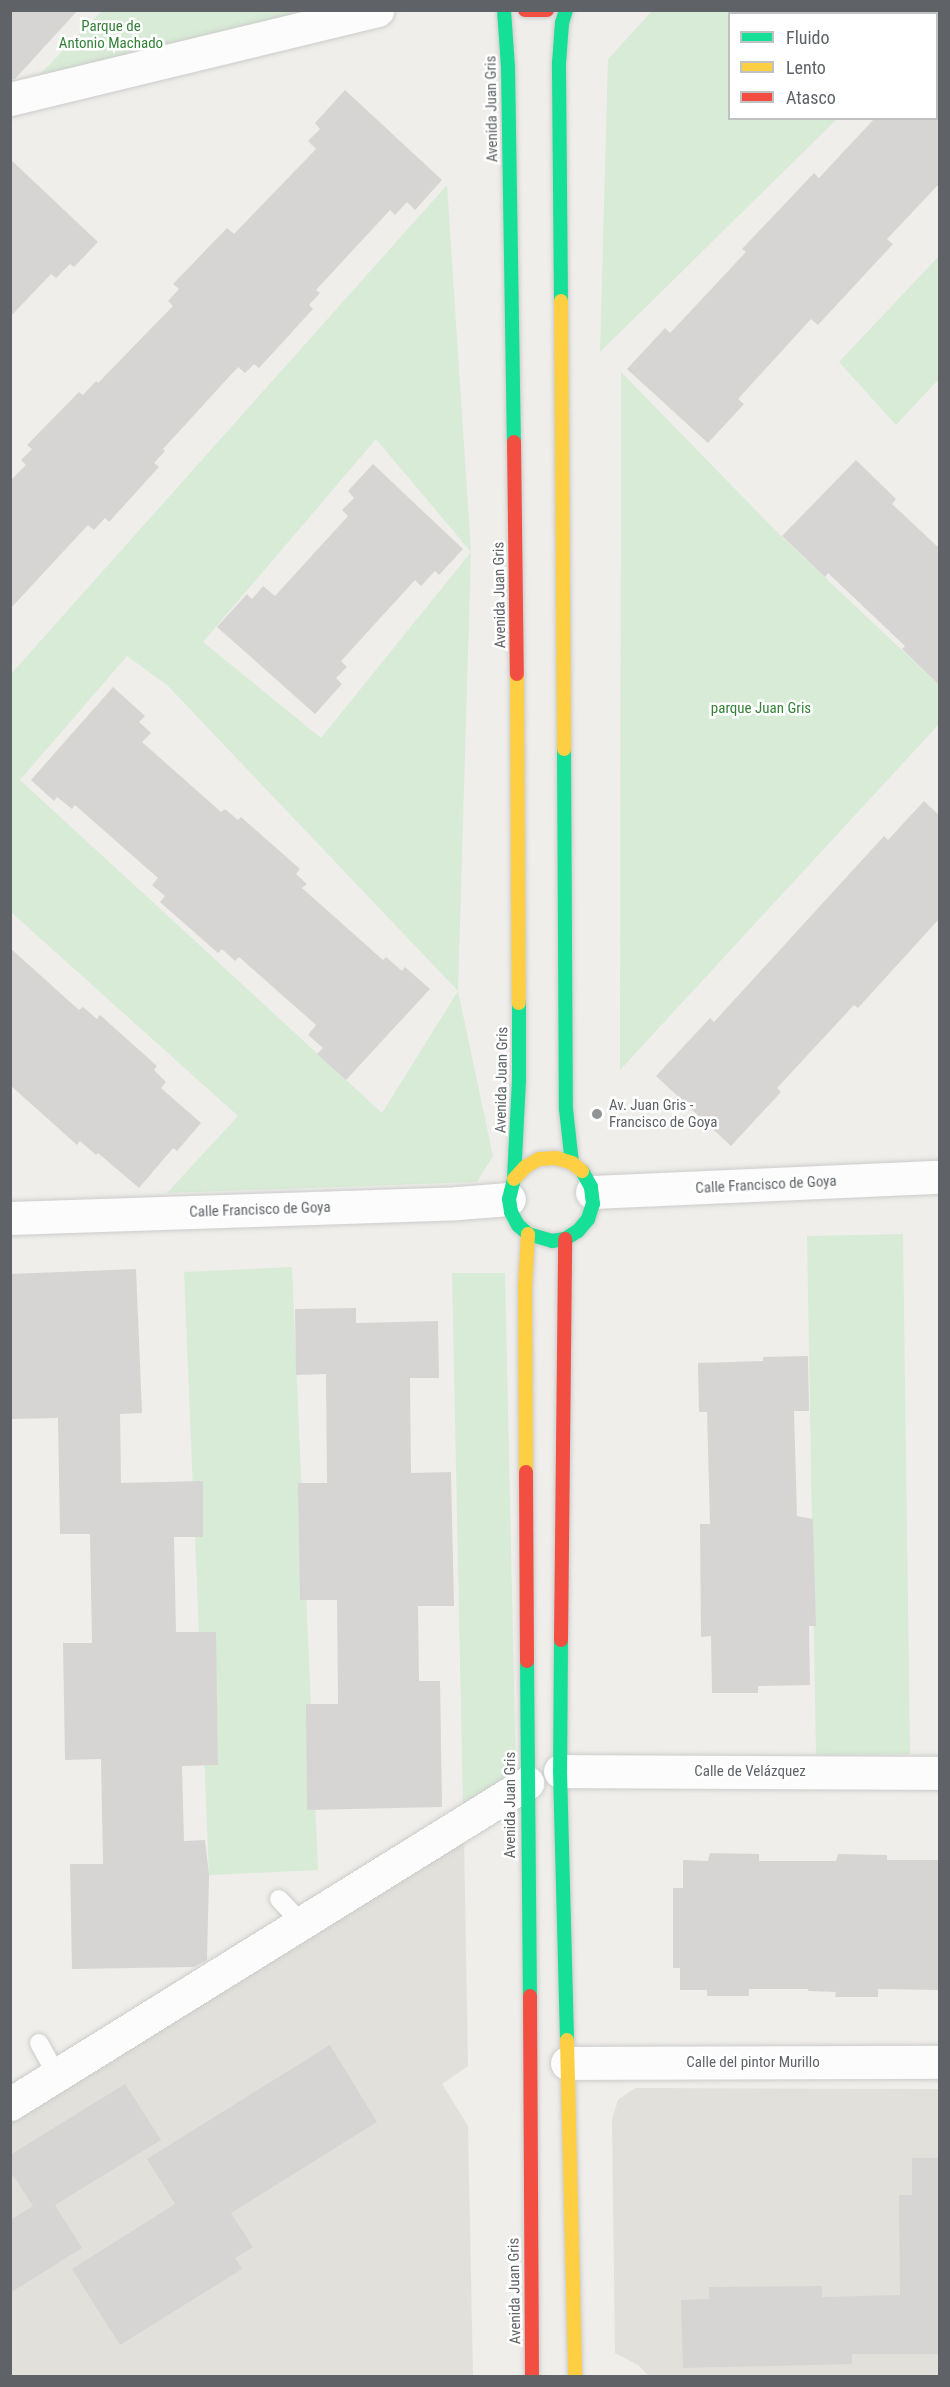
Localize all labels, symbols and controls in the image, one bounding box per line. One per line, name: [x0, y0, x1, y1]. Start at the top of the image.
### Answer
legend: [728, 12, 938, 120]
park label: Parque de Antonio Machado: [59, 17, 163, 52]
text: Fluido: [786, 27, 830, 48]
street label: Avenida Juan Gris: [482, 56, 502, 162]
text: Lento: [786, 57, 826, 78]
text: Atasco: [786, 87, 836, 108]
street label: Avenida Juan Gris: [490, 542, 510, 648]
park label: parque Juan Gris: [711, 700, 811, 718]
street label: Avenida Juan Gris: [492, 1027, 512, 1133]
place label: Av. Juan Gris - Francisco de Goya: [609, 1096, 717, 1131]
marker: Av. Juan Gris - Francisco de Goya: [590, 1107, 604, 1121]
street label: Calle Francisco de Goya: [695, 1172, 837, 1198]
street label: Calle Francisco de Goya: [189, 1199, 331, 1221]
street label: Avenida Juan Gris: [502, 1752, 520, 1858]
street label: Calle de Velázquez: [694, 1763, 806, 1781]
street label: Calle del pintor Murillo: [686, 2054, 820, 2072]
street label: Avenida Juan Gris: [505, 2238, 525, 2344]

